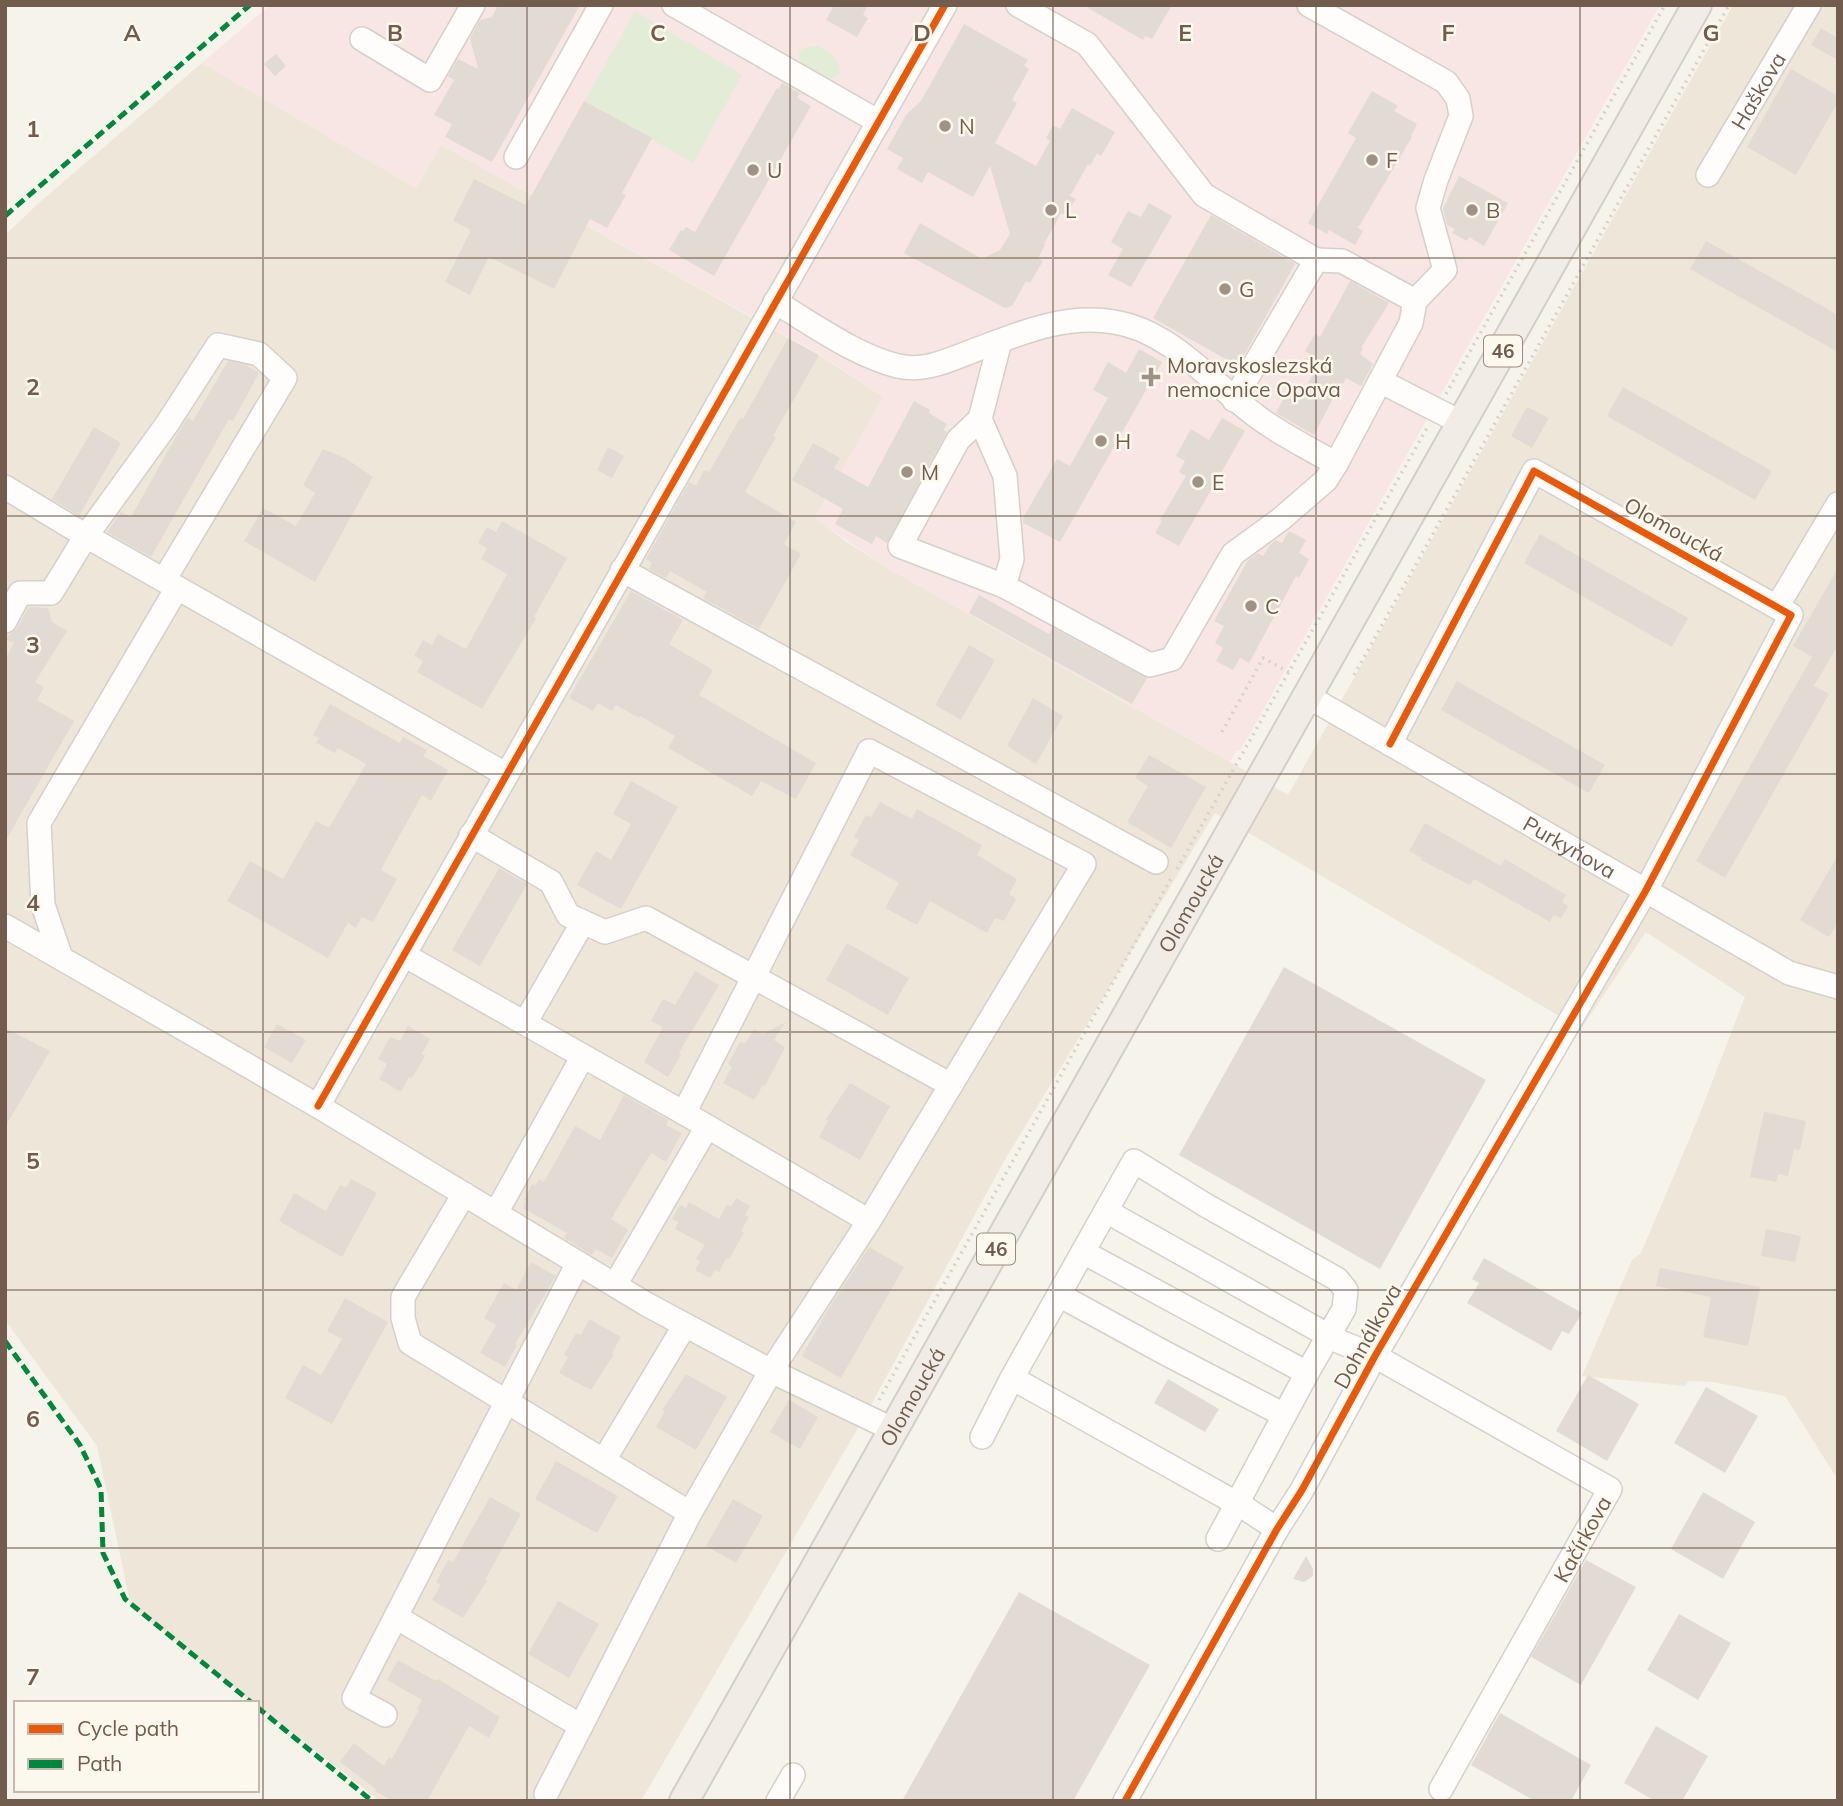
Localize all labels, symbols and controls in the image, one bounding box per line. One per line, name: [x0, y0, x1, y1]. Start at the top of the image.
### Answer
text: A: [123, 18, 141, 47]
text: B: [387, 18, 403, 47]
text: C: [650, 18, 666, 47]
text: D: [913, 18, 931, 47]
text: E: [1178, 18, 1192, 47]
text: F: [1441, 18, 1455, 47]
text: G: [1702, 18, 1720, 47]
street label: Haškova: [1725, 48, 1791, 134]
place label: N: [959, 113, 975, 139]
text: 1: [26, 114, 40, 143]
marker: N: [937, 118, 953, 134]
place label: F: [1386, 147, 1398, 173]
marker: F: [1364, 152, 1380, 168]
place label: U: [767, 157, 782, 183]
marker: U: [745, 162, 761, 178]
place label: L: [1065, 197, 1077, 223]
place label: B: [1486, 197, 1500, 223]
marker: L: [1043, 202, 1059, 218]
marker: B: [1464, 202, 1480, 218]
place label: G: [1239, 276, 1254, 302]
marker: G: [1217, 281, 1233, 297]
road number: 46: [1484, 336, 1522, 366]
place label: Moravskoslezská nemocnice Opava: [1167, 352, 1341, 402]
marker: Moravskoslezská nemocnice Opava: [1141, 367, 1161, 387]
text: 2: [26, 372, 40, 401]
place label: H: [1115, 428, 1131, 454]
marker: H: [1093, 433, 1109, 449]
place label: M: [921, 459, 939, 485]
marker: M: [899, 464, 915, 480]
place label: E: [1212, 469, 1224, 495]
marker: E: [1190, 474, 1206, 490]
street label: Olomoucká: [1620, 491, 1728, 567]
place label: C: [1265, 593, 1279, 619]
marker: C: [1243, 598, 1259, 614]
text: 3: [26, 630, 40, 659]
street label: Purkyňova: [1519, 810, 1621, 884]
street label: Olomoucká: [1152, 849, 1229, 957]
text: 4: [26, 888, 40, 917]
text: 5: [26, 1146, 40, 1175]
road number: 46: [977, 1233, 1015, 1264]
street label: Dohnálkova: [1328, 1279, 1406, 1393]
street label: Olomoucká: [874, 1343, 950, 1451]
text: 6: [26, 1404, 40, 1433]
street label: Kačírkova: [1548, 1491, 1616, 1587]
text: 7: [26, 1662, 40, 1691]
legend: [14, 1701, 259, 1792]
text: Cycle path: [77, 1715, 179, 1741]
text: Path: [77, 1750, 122, 1776]

